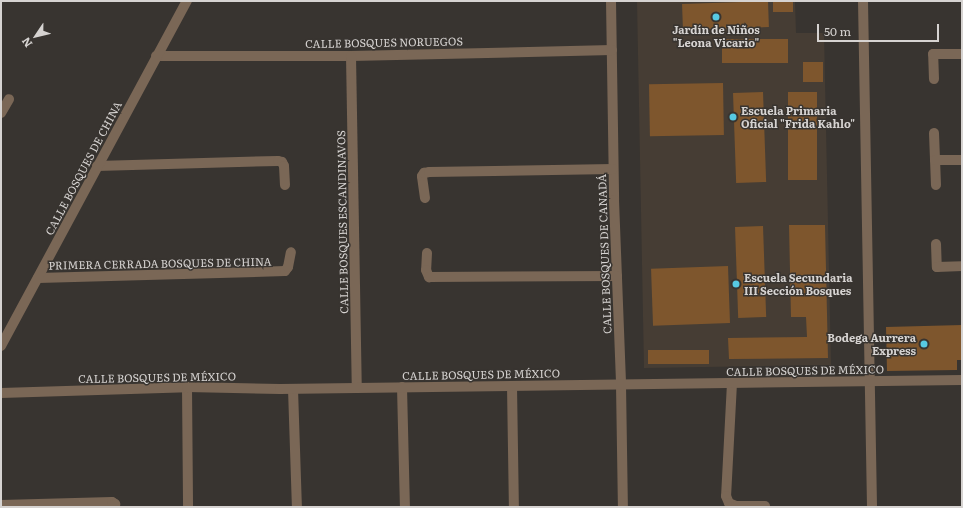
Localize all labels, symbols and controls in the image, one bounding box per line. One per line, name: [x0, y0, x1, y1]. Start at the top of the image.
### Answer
marker: Jardín de Niños "Leona Vicario": [711, 12, 721, 22]
north arrow: [16, 16, 56, 56]
scale bar: [819, 16, 941, 42]
text: 50 m: [824, 22, 851, 40]
place label: Jardín de Niños "Leona Vicario": [672, 23, 760, 49]
street label: CALLE BOSQUES NORUEGOS: [305, 34, 463, 50]
text: N: [17, 35, 35, 51]
street label: CALLE BOSQUES DE CHINA: [42, 99, 124, 237]
place label: Escuela Primaria Oficial "Frida Kahlo": [741, 104, 855, 130]
marker: Escuela Primaria Oficial "Frida Kahlo": [728, 112, 738, 122]
street label: CALLE BOSQUES ESCANDINAVOS: [334, 130, 350, 314]
street label: CALLE BOSQUES DE CANADÁ: [595, 174, 613, 334]
street label: PRIMERA CERRADA BOSQUES DE CHINA: [48, 254, 272, 272]
place label: Escuela Secundaria III Sección Bosques: [744, 271, 853, 297]
marker: Escuela Secundaria III Sección Bosques: [731, 279, 741, 289]
place label: Bodega Aurrera Express: [827, 331, 916, 357]
marker: Bodega Aurrera Express: [919, 339, 929, 349]
street label: CALLE BOSQUES DE MÉXICO: [726, 362, 884, 378]
street label: CALLE BOSQUES DE MÉXICO: [402, 366, 560, 382]
street label: CALLE BOSQUES DE MÉXICO: [78, 369, 236, 385]

